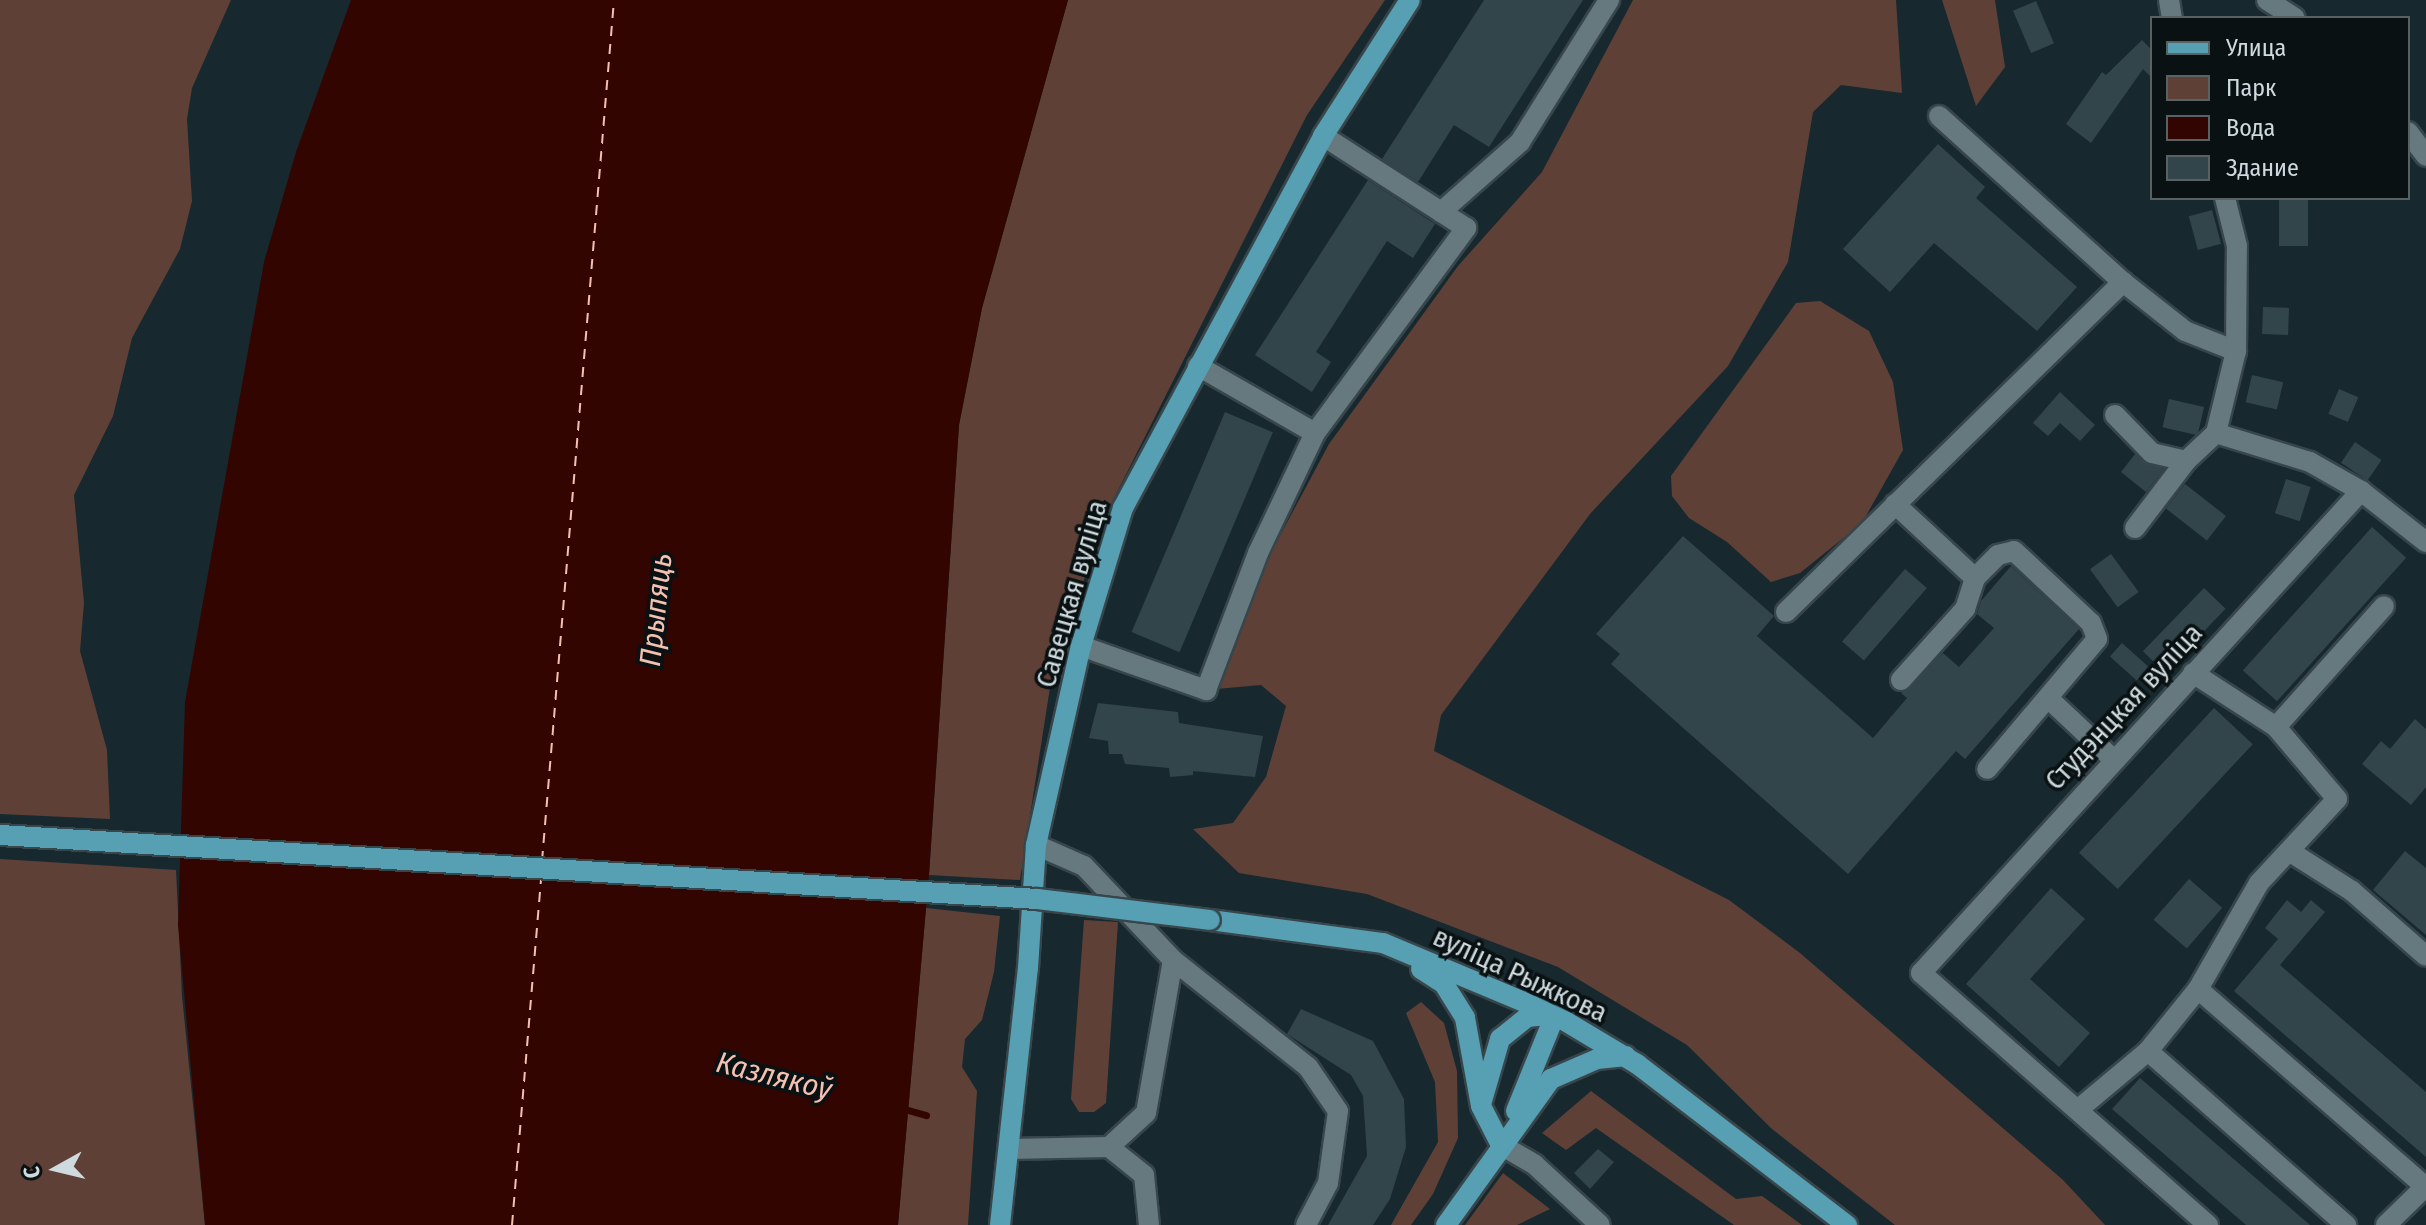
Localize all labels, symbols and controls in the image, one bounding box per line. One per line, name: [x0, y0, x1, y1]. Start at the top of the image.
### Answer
legend: [2150, 16, 2410, 200]
text: Улица: [2226, 34, 2286, 62]
text: Парк: [2226, 74, 2276, 102]
text: Вода: [2226, 114, 2275, 142]
text: Здание: [2226, 154, 2299, 182]
street label: Савецкая вуліца: [1029, 497, 1115, 691]
water label: Прыпяць: [632, 552, 680, 668]
street label: Студэнцкая вуліца: [2038, 617, 2210, 797]
street label: вуліца Рыжкова: [1428, 920, 1612, 1030]
water label: Казлякоў: [712, 1044, 836, 1108]
north arrow: [16, 1129, 96, 1209]
text: С: [18, 1165, 46, 1180]

